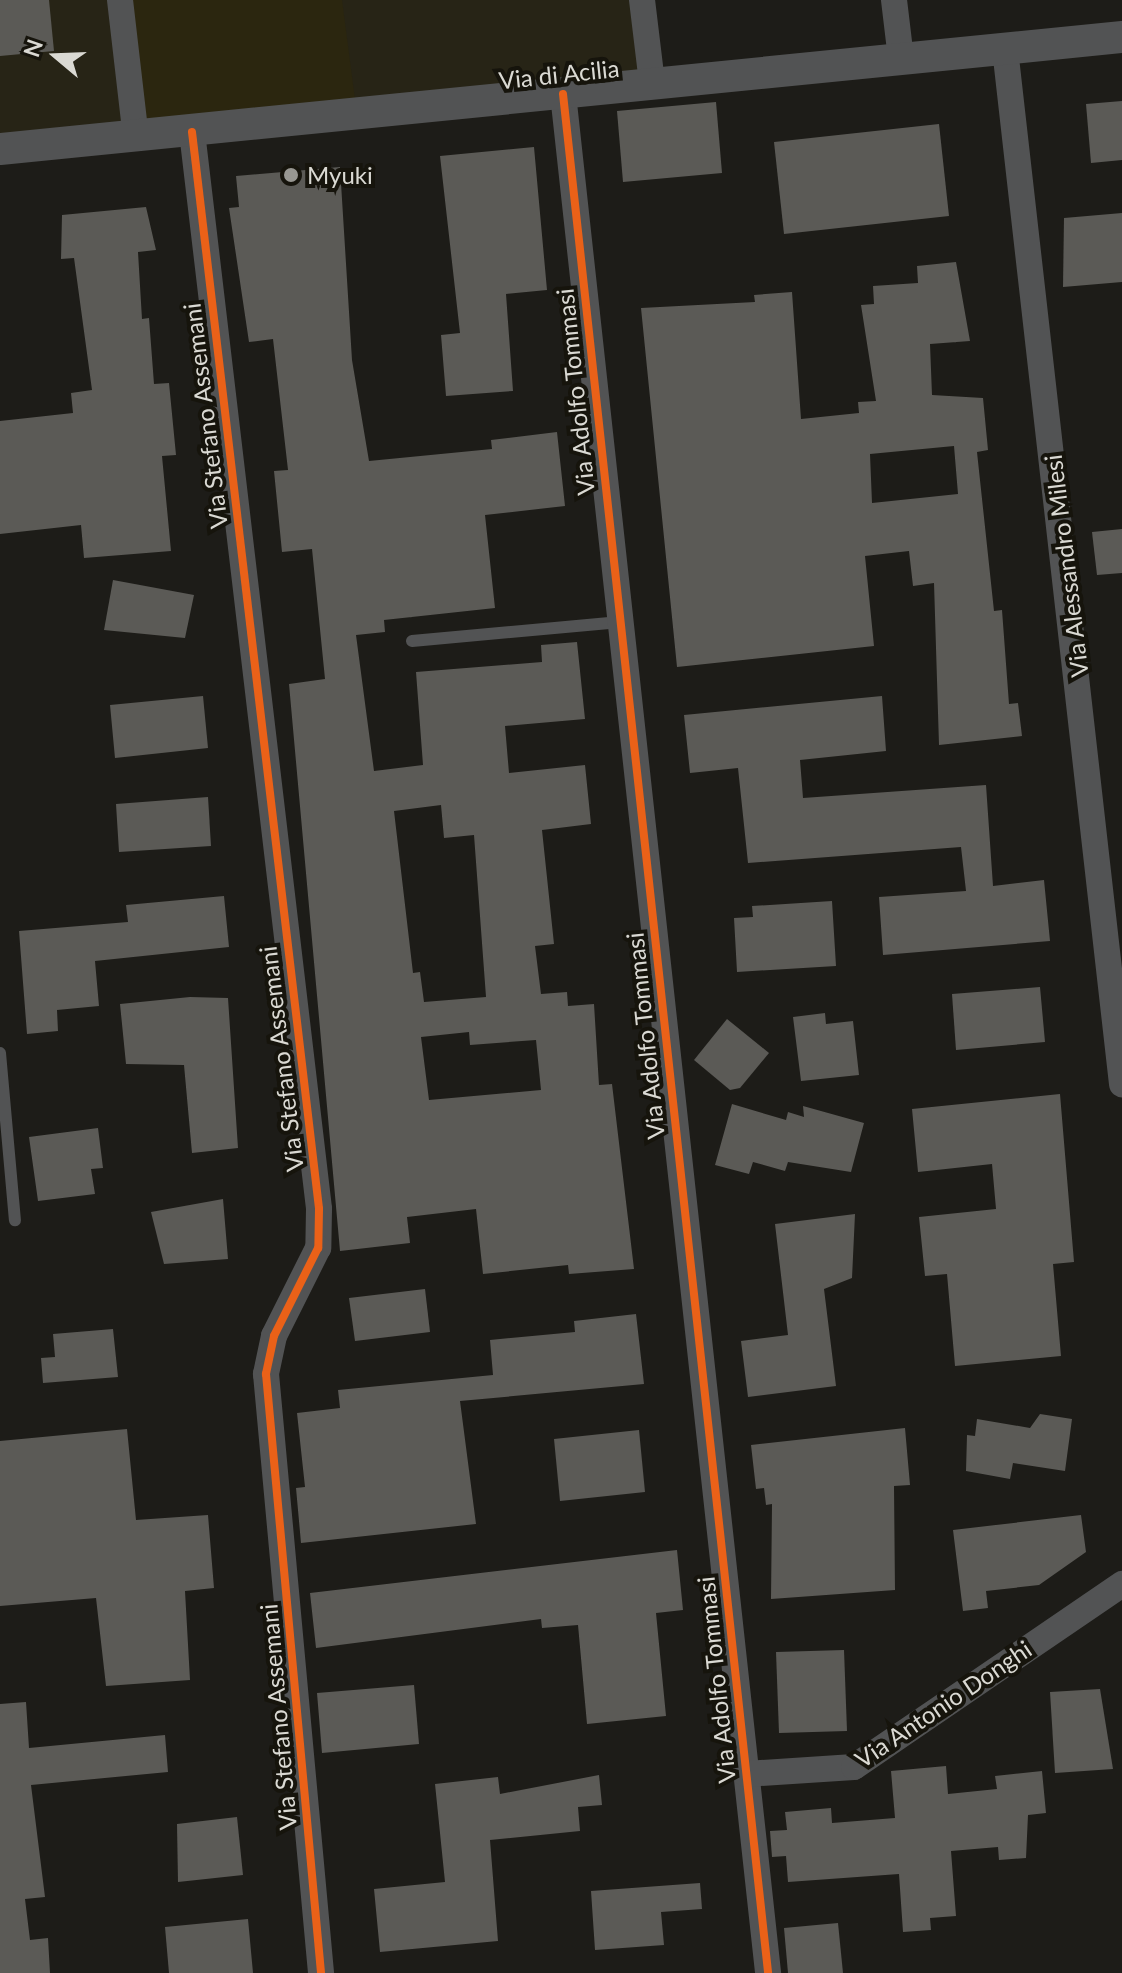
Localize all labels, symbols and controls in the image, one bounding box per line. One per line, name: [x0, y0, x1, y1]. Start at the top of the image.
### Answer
north arrow: [16, 16, 96, 96]
text: N: [17, 36, 48, 60]
street label: Via di Acilia: [497, 53, 621, 95]
place label: Myuki: [307, 161, 373, 189]
marker: Myuki: [282, 166, 300, 184]
street label: Via Adolfo Tommasi: [550, 287, 600, 497]
street label: Via Stefano Assemani: [177, 301, 233, 531]
street label: Via Alessandro Milesi: [1038, 453, 1094, 679]
street label: Via Adolfo Tommasi: [620, 931, 670, 1141]
street label: Via Stefano Assemani: [253, 944, 309, 1174]
street label: Via Adolfo Tommasi: [691, 1575, 741, 1785]
street label: Via Stefano Assemani: [254, 1602, 302, 1832]
street label: Via Antonio Donghi: [849, 1634, 1037, 1774]

